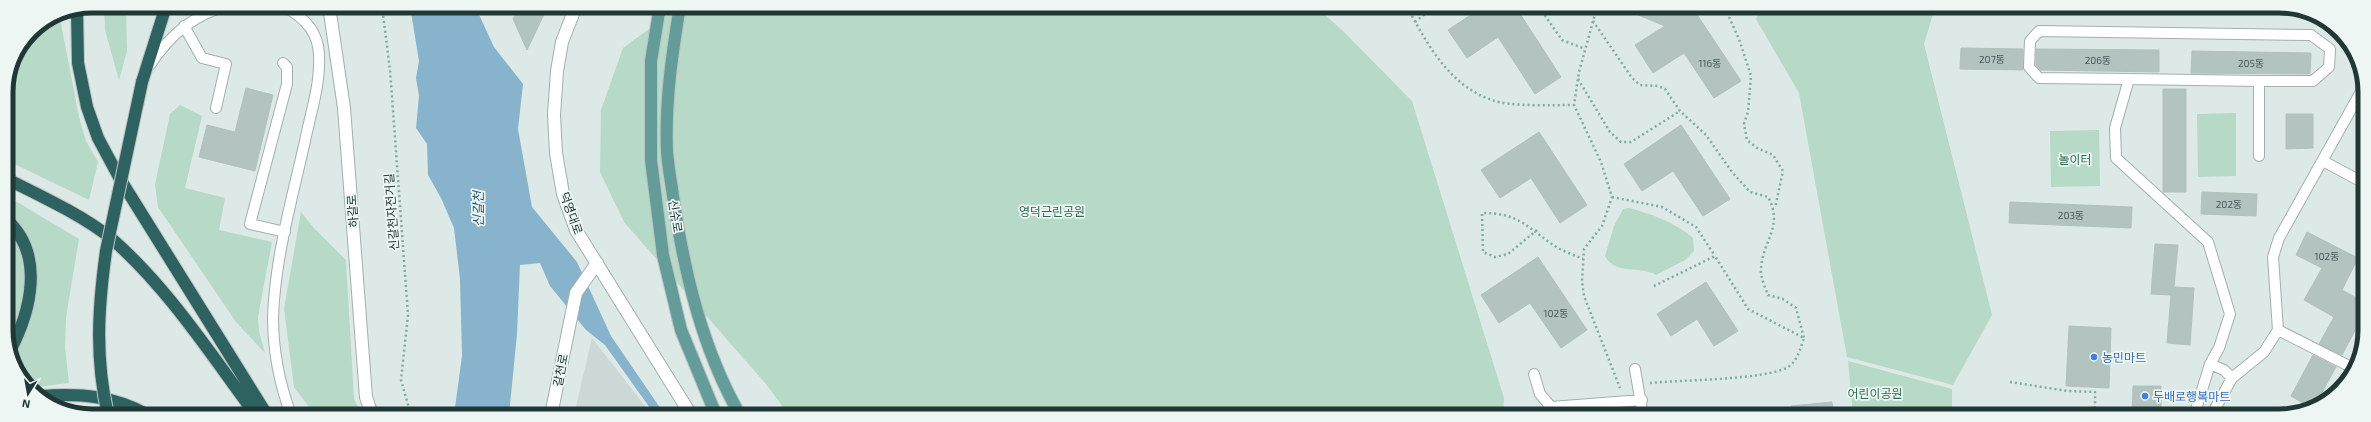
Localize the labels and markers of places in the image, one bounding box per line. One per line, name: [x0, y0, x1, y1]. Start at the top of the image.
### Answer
place label: 농민마트: [2102, 350, 2146, 364]
marker: 농민마트: [2089, 352, 2099, 362]
place label: 두배로행복마트: [2153, 389, 2230, 403]
marker: 두배로행복마트: [2140, 391, 2150, 401]

